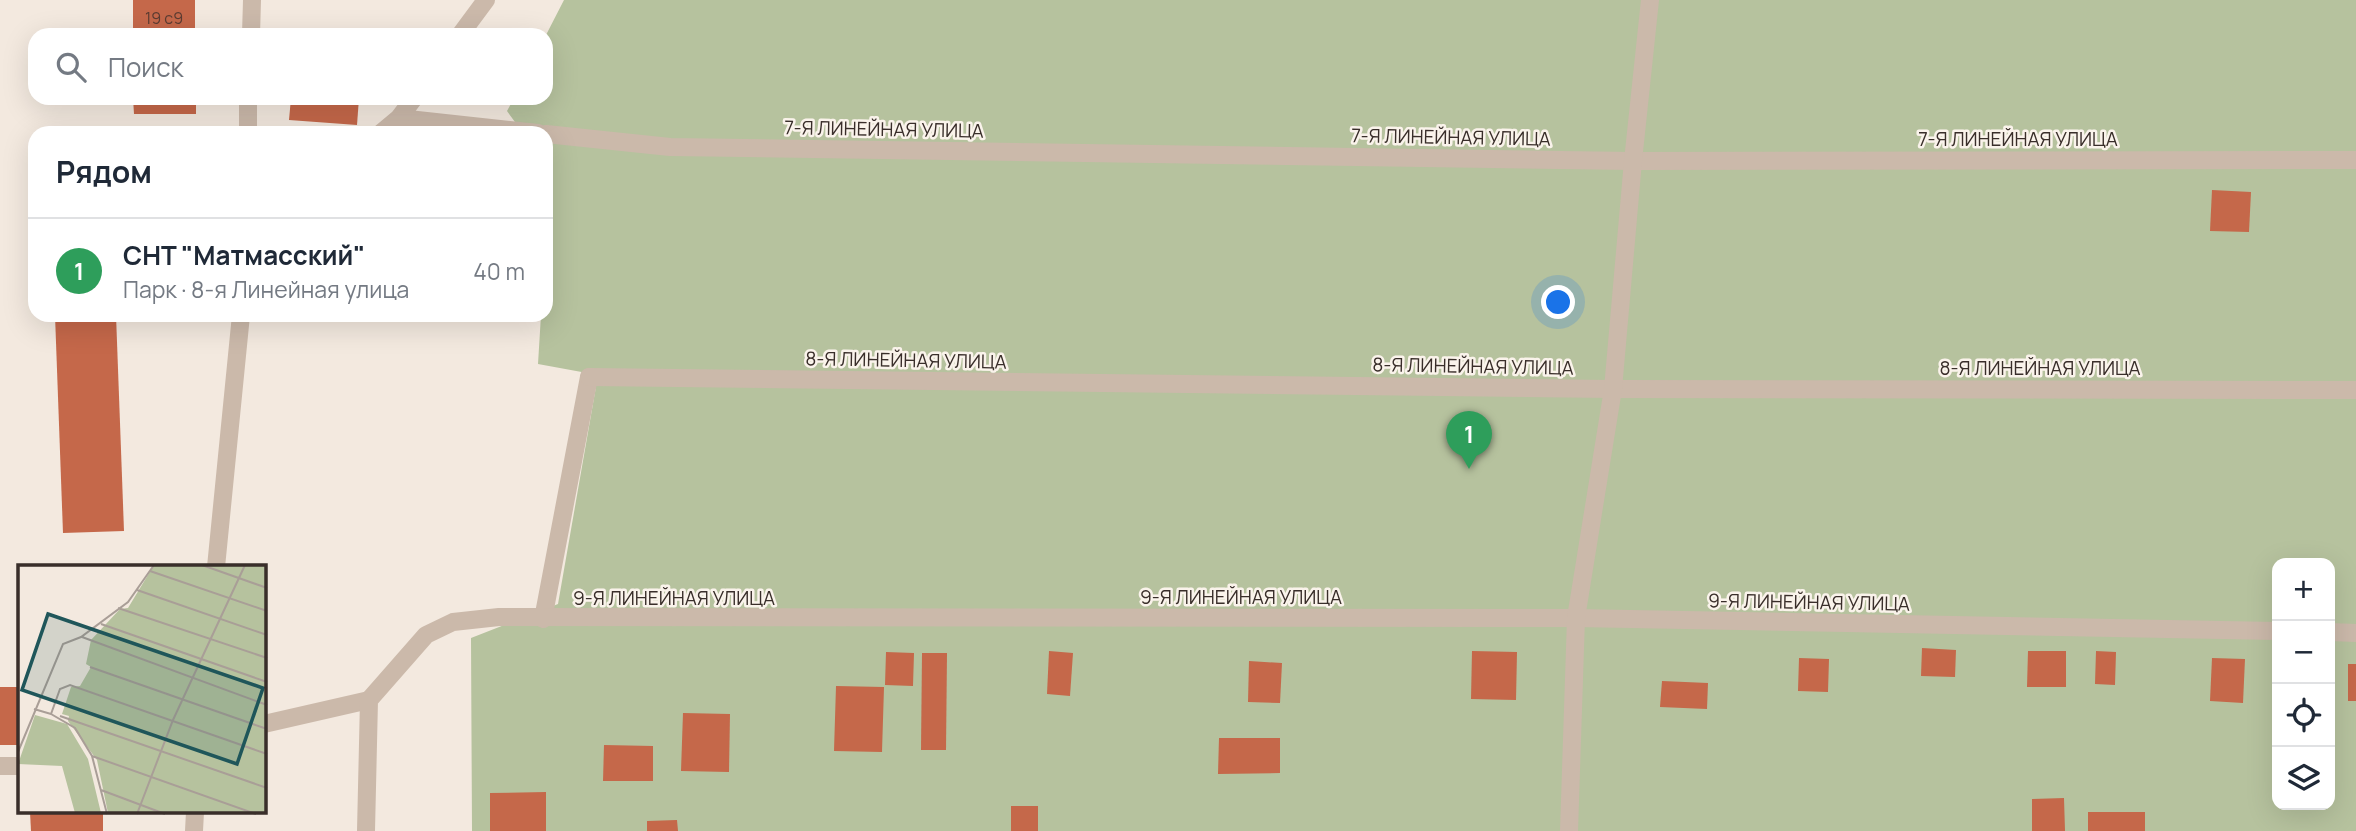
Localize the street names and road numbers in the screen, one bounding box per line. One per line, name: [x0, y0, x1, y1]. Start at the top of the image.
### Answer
street label: 7-Я ЛИНЕЙНАЯ УЛИЦА: [784, 114, 984, 144]
street label: 7-Я ЛИНЕЙНАЯ УЛИЦА: [1351, 122, 1551, 152]
street label: 7-Я ЛИНЕЙНАЯ УЛИЦА: [1918, 126, 2118, 152]
street label: 8-Я ЛИНЕЙНАЯ УЛИЦА: [805, 345, 1007, 375]
street label: 8-Я ЛИНЕЙНАЯ УЛИЦА: [1372, 351, 1574, 381]
street label: 8-Я ЛИНЕЙНАЯ УЛИЦА: [1939, 355, 2141, 381]
street label: 9-Я ЛИНЕЙНАЯ УЛИЦА: [1140, 584, 1342, 610]
street label: 9-Я ЛИНЕЙНАЯ УЛИЦА: [573, 585, 775, 611]
street label: 9-Я ЛИНЕЙНАЯ УЛИЦА: [1708, 587, 1910, 617]

